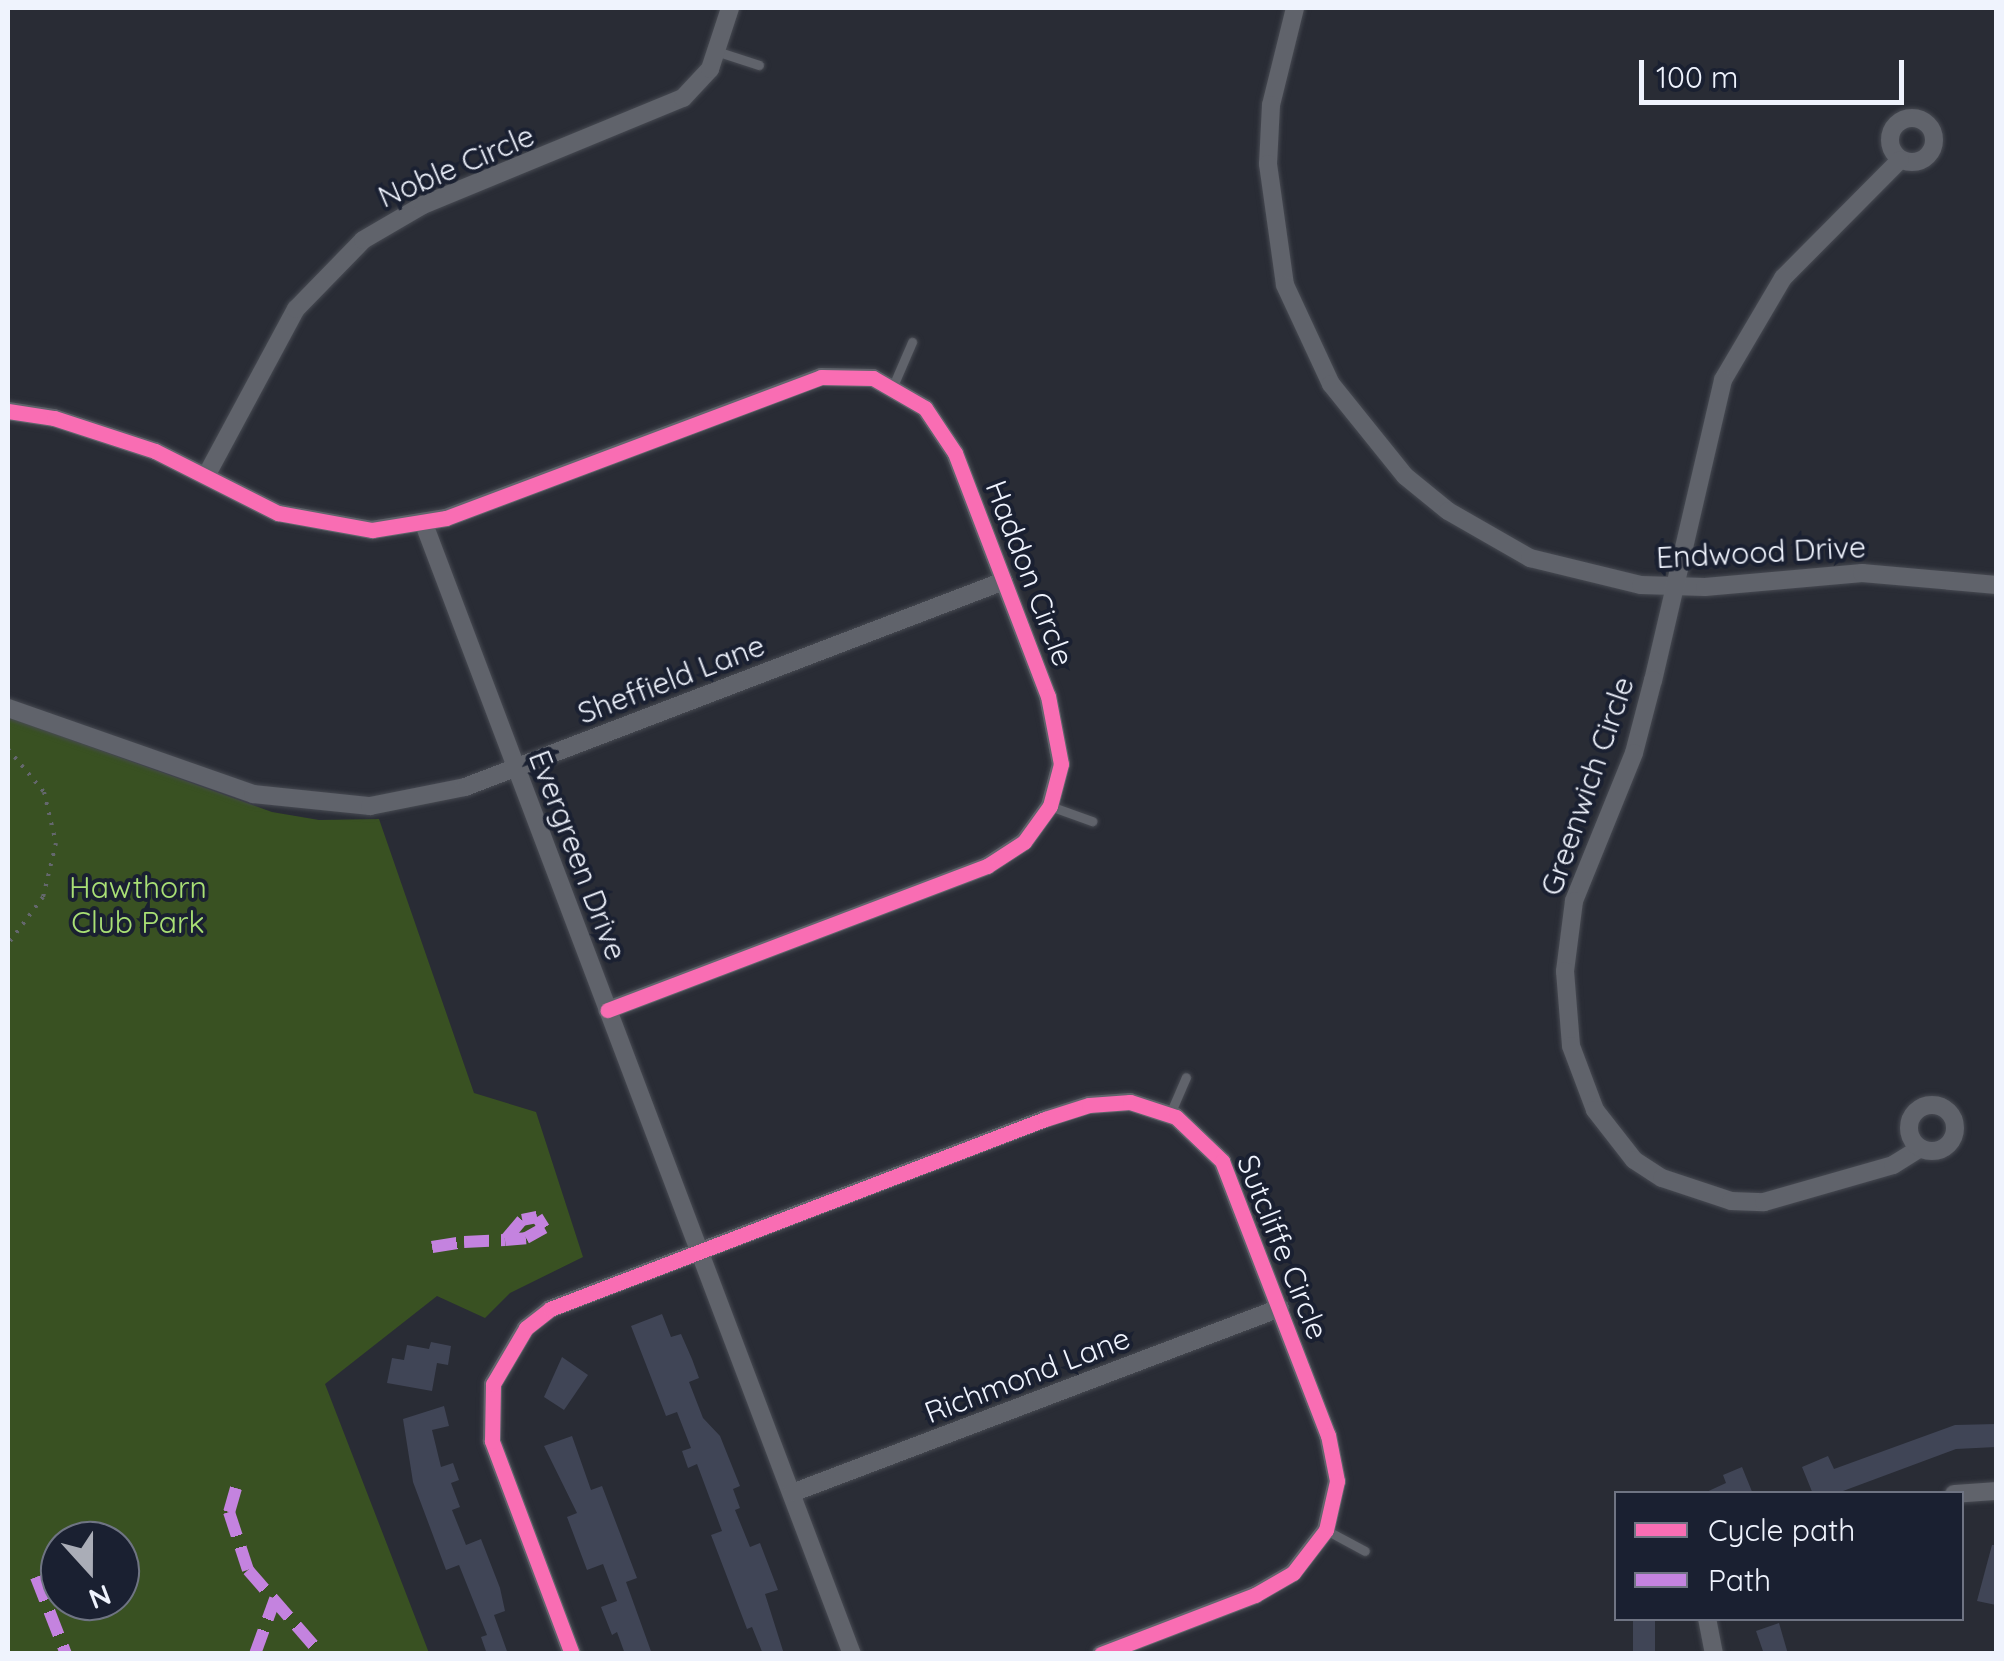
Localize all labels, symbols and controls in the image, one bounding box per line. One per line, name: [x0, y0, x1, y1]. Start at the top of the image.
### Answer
scale bar: [1644, 40, 1909, 102]
text: 100 m: [1656, 58, 1738, 96]
street label: Noble Circle: [373, 117, 539, 215]
street label: Haddon Circle: [978, 475, 1082, 671]
street label: Endwood Drive: [1655, 529, 1867, 575]
street label: Sheffield Lane: [573, 627, 769, 731]
street label: Greenwich Circle: [1533, 672, 1641, 900]
street label: Evergreen Drive: [521, 745, 635, 965]
park label: Hawthorn Club Park: [69, 869, 207, 940]
street label: Sutcliffe Circle: [1230, 1150, 1336, 1344]
street label: Richmond Lane: [919, 1319, 1135, 1431]
legend: [1614, 1491, 1964, 1621]
text: Cycle path: [1708, 1511, 1855, 1549]
north arrow: [40, 1521, 140, 1621]
text: Path: [1708, 1561, 1771, 1599]
text: N: [84, 1578, 116, 1618]

